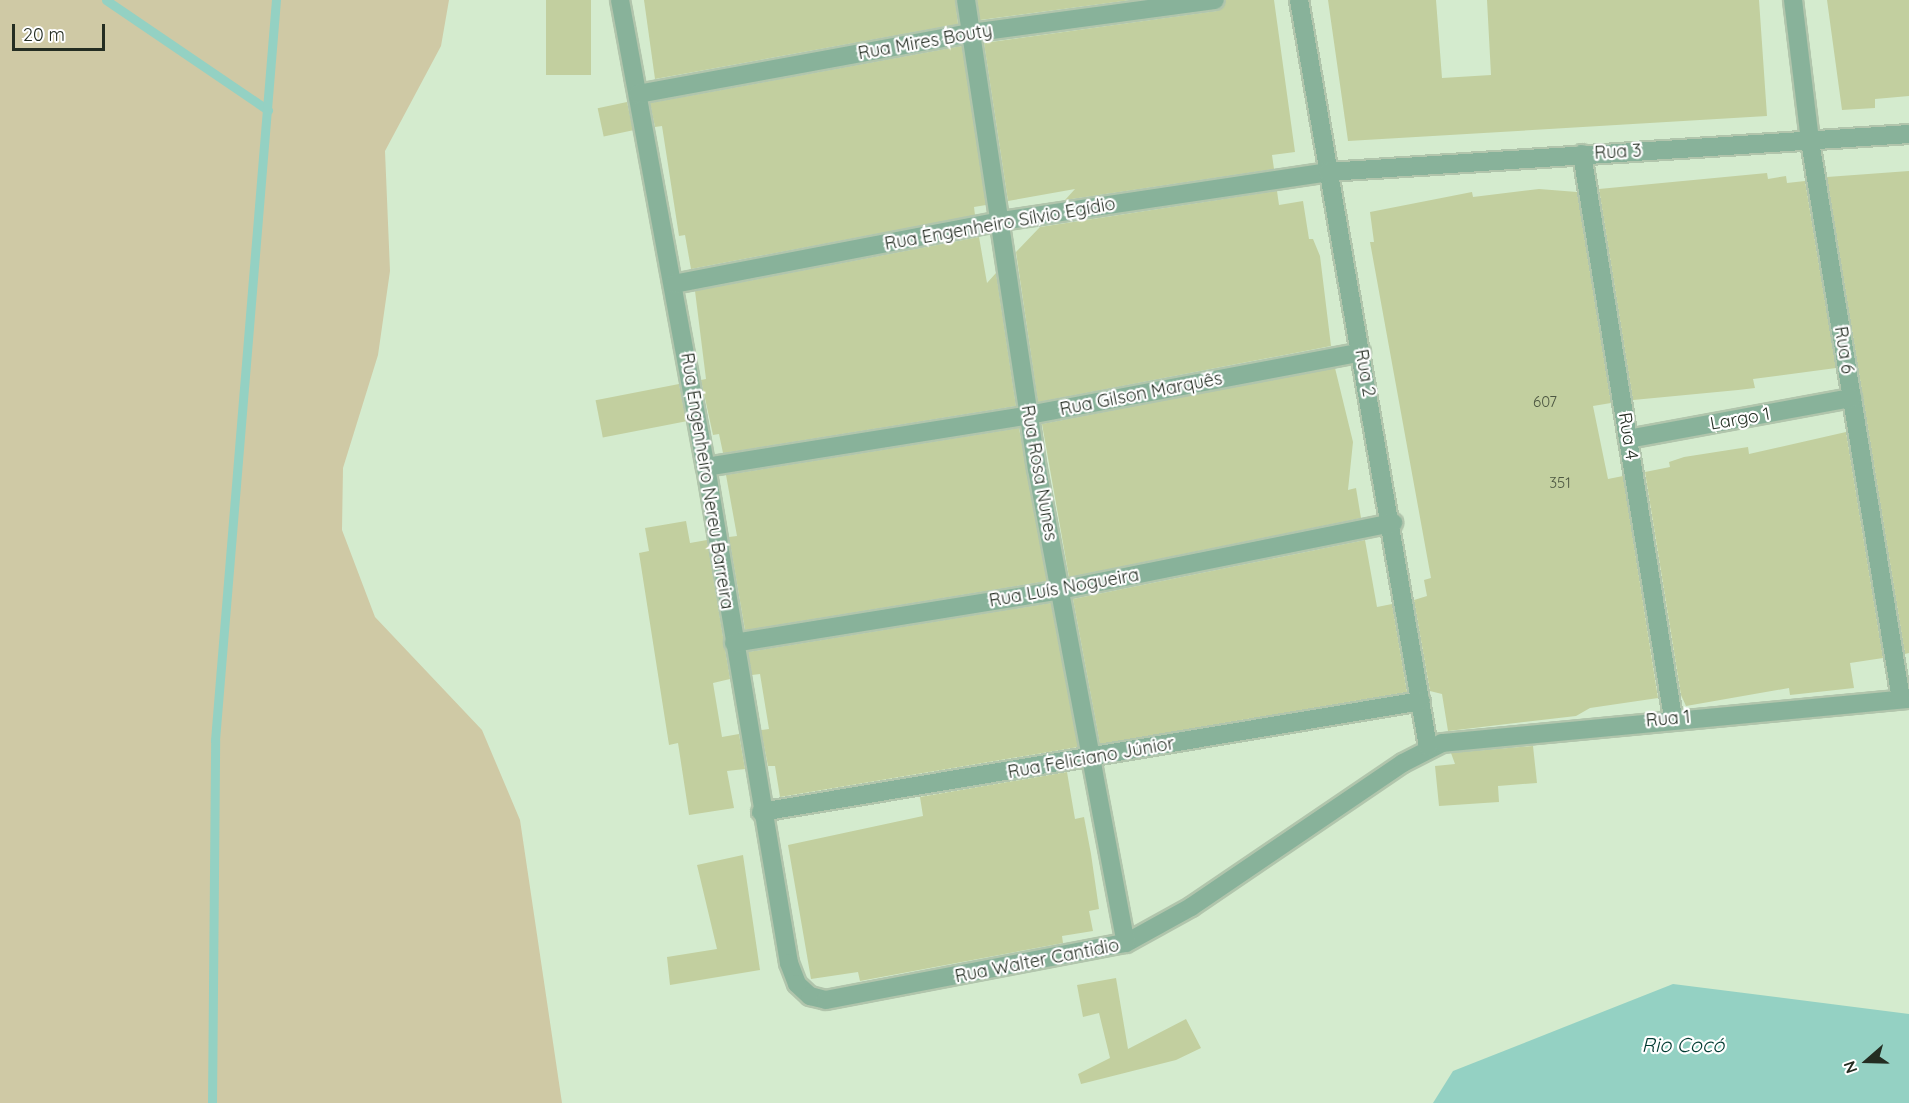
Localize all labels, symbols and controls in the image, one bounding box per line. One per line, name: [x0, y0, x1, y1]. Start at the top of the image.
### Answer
scale bar: [15, 12, 108, 50]
street label: Rua Mires Bouty: [856, 20, 994, 64]
text: 20 m: [23, 23, 65, 46]
street label: Rua 3: [1594, 140, 1642, 164]
street label: Rua Engenheiro Sílvio Egídio: [883, 193, 1117, 255]
street label: Rua 6: [1830, 325, 1858, 375]
street label: Rua 2: [1350, 348, 1380, 398]
street label: Rua Engenheiro Nereu Barreira: [676, 351, 738, 611]
street label: Rua Gilson Marquês: [1058, 368, 1224, 420]
house number: 607: [1533, 393, 1557, 411]
street label: Rua Rosa Nunes: [1016, 403, 1062, 543]
street label: Largo 1: [1708, 403, 1772, 435]
street label: Rua 4: [1614, 411, 1642, 461]
house number: 351: [1549, 474, 1571, 492]
street label: Rua Luís Nogueira: [987, 564, 1141, 612]
street label: Rua 1: [1645, 706, 1691, 732]
street label: Rua Feliciano Júnior: [1006, 733, 1176, 783]
street label: Rua Walter Cantidio: [953, 934, 1121, 988]
north arrow: [1837, 1031, 1897, 1091]
water label: Rio Cocó: [1642, 1032, 1724, 1056]
text: N: [1839, 1058, 1861, 1076]

